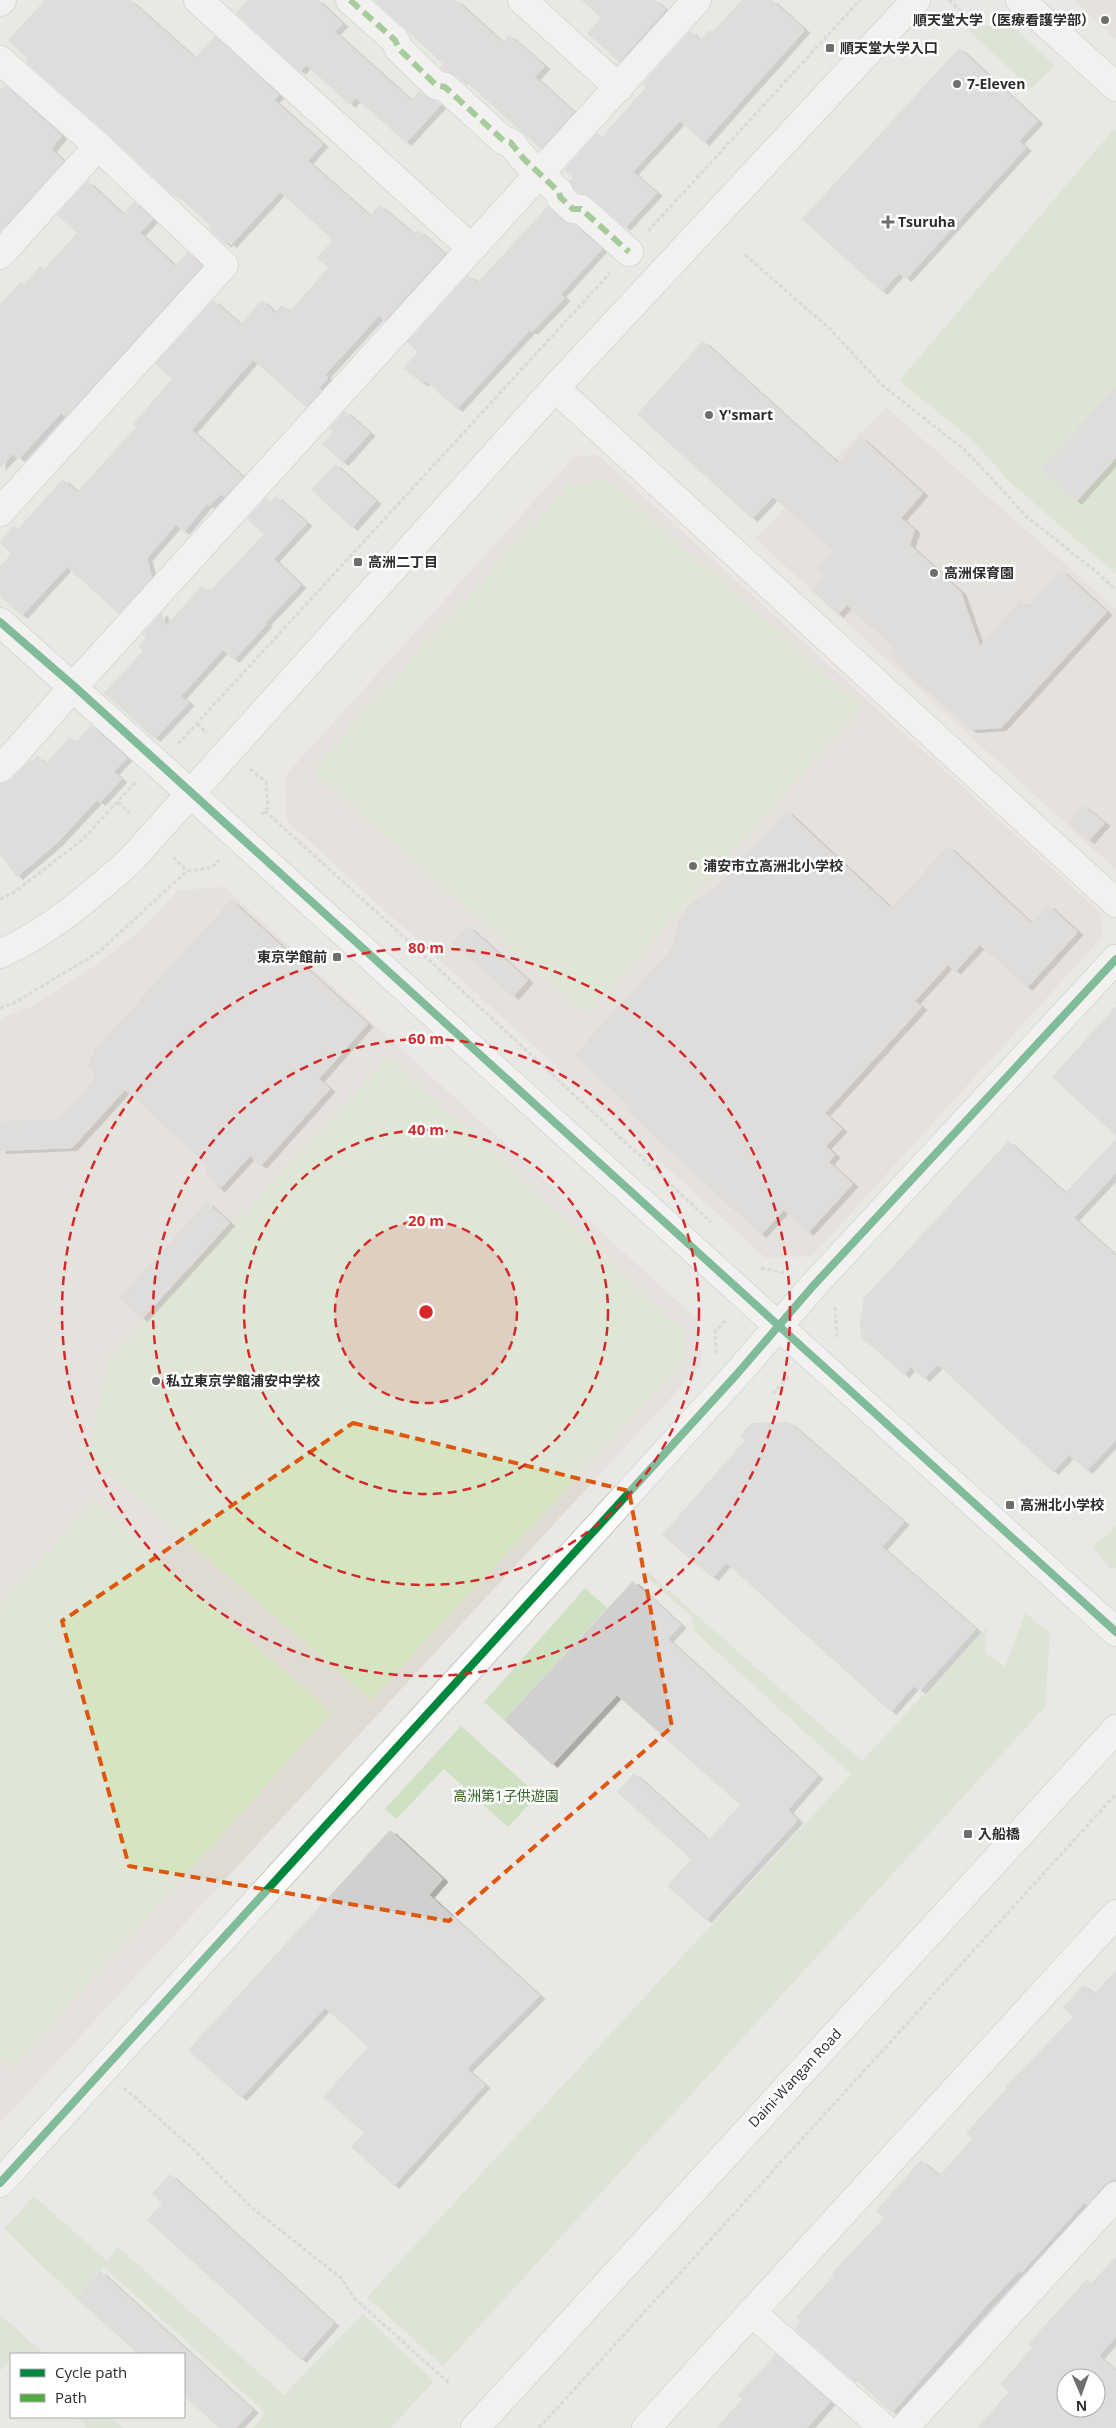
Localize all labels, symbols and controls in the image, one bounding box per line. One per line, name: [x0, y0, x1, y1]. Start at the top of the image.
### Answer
place label: 順天堂大学（医療看護学部）: [913, 10, 1095, 29]
marker: 順天堂大学（医療看護学部）: [1099, 14, 1111, 26]
place label: 順天堂大学入口: [840, 38, 938, 57]
marker: 順天堂大学入口: [824, 42, 836, 54]
place label: 7-Eleven: [967, 74, 1025, 93]
marker: 7-Eleven: [951, 78, 963, 90]
place label: Tsuruha: [898, 212, 955, 231]
marker: Tsuruha: [882, 216, 894, 228]
place label: Y'smart: [719, 405, 773, 424]
marker: Y'smart: [703, 409, 715, 421]
place label: 高洲二丁目: [368, 552, 438, 571]
marker: 高洲二丁目: [352, 556, 364, 568]
place label: 高洲保育園: [944, 563, 1014, 582]
marker: 高洲保育園: [928, 567, 940, 579]
place label: 浦安市立高洲北小学校: [703, 856, 843, 875]
marker: 浦安市立高洲北小学校: [687, 860, 699, 872]
text: 80 m: [408, 937, 444, 957]
place label: 東京学館前: [257, 947, 327, 966]
marker: 東京学館前: [331, 951, 343, 963]
text: 60 m: [408, 1028, 444, 1048]
text: 40 m: [408, 1119, 444, 1139]
text: 20 m: [408, 1210, 444, 1230]
centre of rings: [417, 1303, 435, 1321]
place label: 私立東京学館浦安中学校: [166, 1371, 320, 1390]
marker: 私立東京学館浦安中学校: [150, 1375, 162, 1387]
place label: 高洲北小学校: [1020, 1495, 1104, 1514]
marker: 高洲北小学校: [1004, 1499, 1016, 1511]
park label: 高洲第1子供遊園: [453, 1786, 559, 1805]
place label: 入船橋: [978, 1824, 1020, 1843]
marker: 入船橋: [962, 1828, 974, 1840]
street label: Daini-Wangan Road: [744, 2024, 845, 2131]
legend: [10, 2353, 185, 2418]
text: Cycle path: [55, 2362, 127, 2382]
north arrow: [1056, 2368, 1106, 2418]
text: Path: [55, 2387, 87, 2407]
text: N: [1075, 2397, 1087, 2416]

